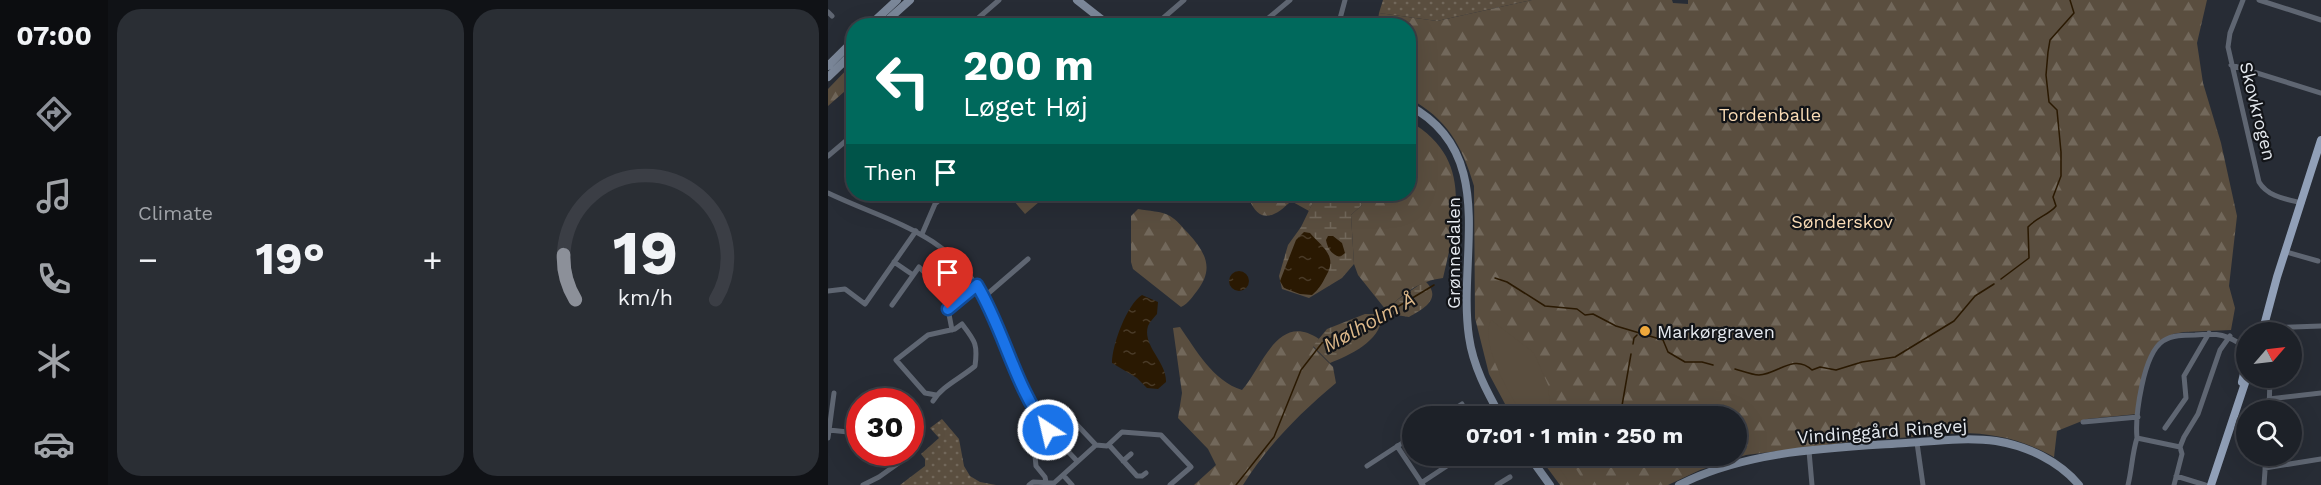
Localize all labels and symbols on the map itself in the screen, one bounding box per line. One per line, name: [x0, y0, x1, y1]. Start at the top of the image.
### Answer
street label: Skovkrogen: [2236, 60, 2280, 162]
park label: Tordenballe: [1719, 104, 1821, 125]
street label: Grønnedalen: [1443, 197, 1464, 309]
park label: Sønderskov: [1791, 211, 1893, 232]
pin: [922, 247, 973, 309]
water label: Mølholm Å: [1319, 287, 1419, 357]
place label: Markørgraven: [1657, 321, 1775, 342]
north arrow: [2236, 322, 2302, 388]
marker: Markørgraven: [1638, 324, 1652, 338]
speed limit sign: 30: [846, 388, 924, 466]
position arrow: [1016, 398, 1080, 462]
street label: Vindinggård Ringvej: [1796, 415, 1968, 447]

